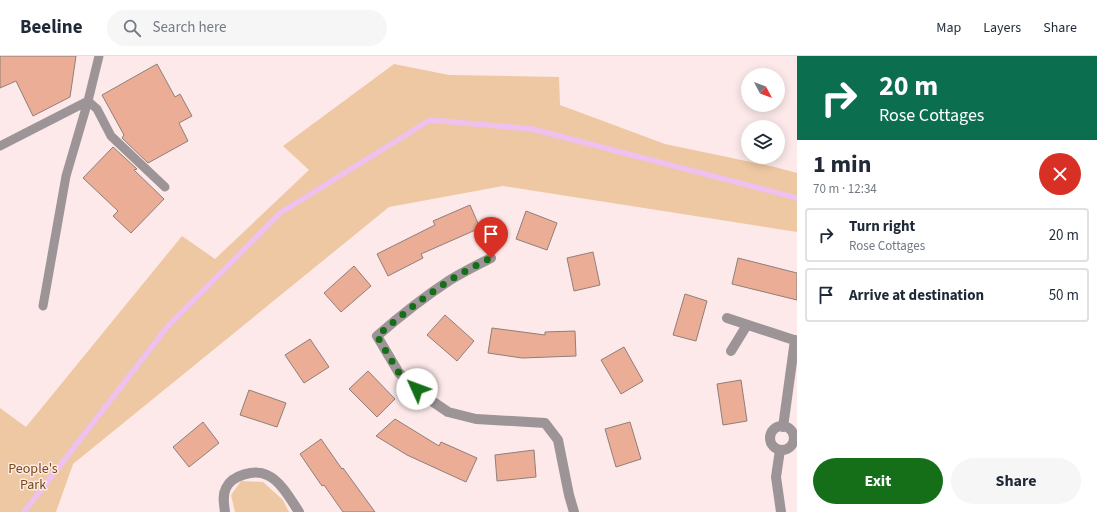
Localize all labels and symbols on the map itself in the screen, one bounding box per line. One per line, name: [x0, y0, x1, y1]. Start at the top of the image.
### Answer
north arrow: [741, 68, 785, 112]
pin: [474, 217, 508, 258]
position arrow: [396, 368, 438, 410]
park label: People's Park: [8, 459, 58, 495]

